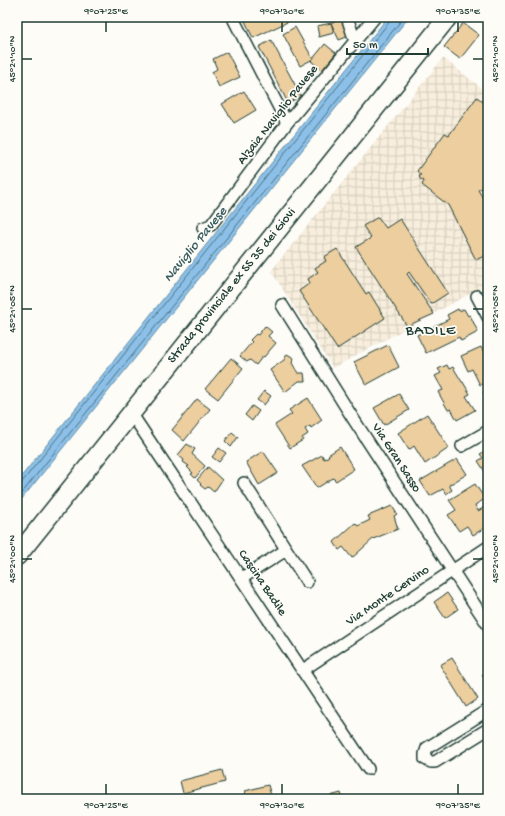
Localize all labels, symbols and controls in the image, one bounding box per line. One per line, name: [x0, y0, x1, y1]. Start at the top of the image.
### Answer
text: 9°07'25"E: [83, 6, 128, 18]
text: 9°07'30"E: [259, 6, 305, 18]
text: 9°07'35"E: [435, 6, 481, 18]
scale bar: [347, 30, 428, 56]
text: 45°21'10"N: [7, 35, 19, 82]
text: 45°21'10"N: [490, 35, 502, 82]
text: 50 m: [353, 39, 378, 53]
street label: Alzaia Naviglio Pavese: [235, 62, 322, 168]
water label: Naviglio Pavese: [160, 203, 232, 286]
street label: Strada provinciale ex SS 35 dei Giovi: [165, 205, 299, 367]
text: 45°21'05"N: [7, 285, 19, 333]
text: 45°21'05"N: [490, 285, 502, 333]
district label: BADILE: [405, 322, 456, 340]
street label: Via Gran Sasso: [368, 420, 424, 496]
text: 45°21'00"N: [7, 535, 19, 583]
text: 45°21'00"N: [490, 535, 502, 583]
street label: Cascina Badile: [234, 547, 290, 619]
street label: Via Monte Cervino: [343, 562, 433, 630]
text: 9°07'25"E: [83, 800, 128, 812]
text: 9°07'30"E: [259, 800, 305, 812]
text: 9°07'35"E: [435, 800, 481, 812]

